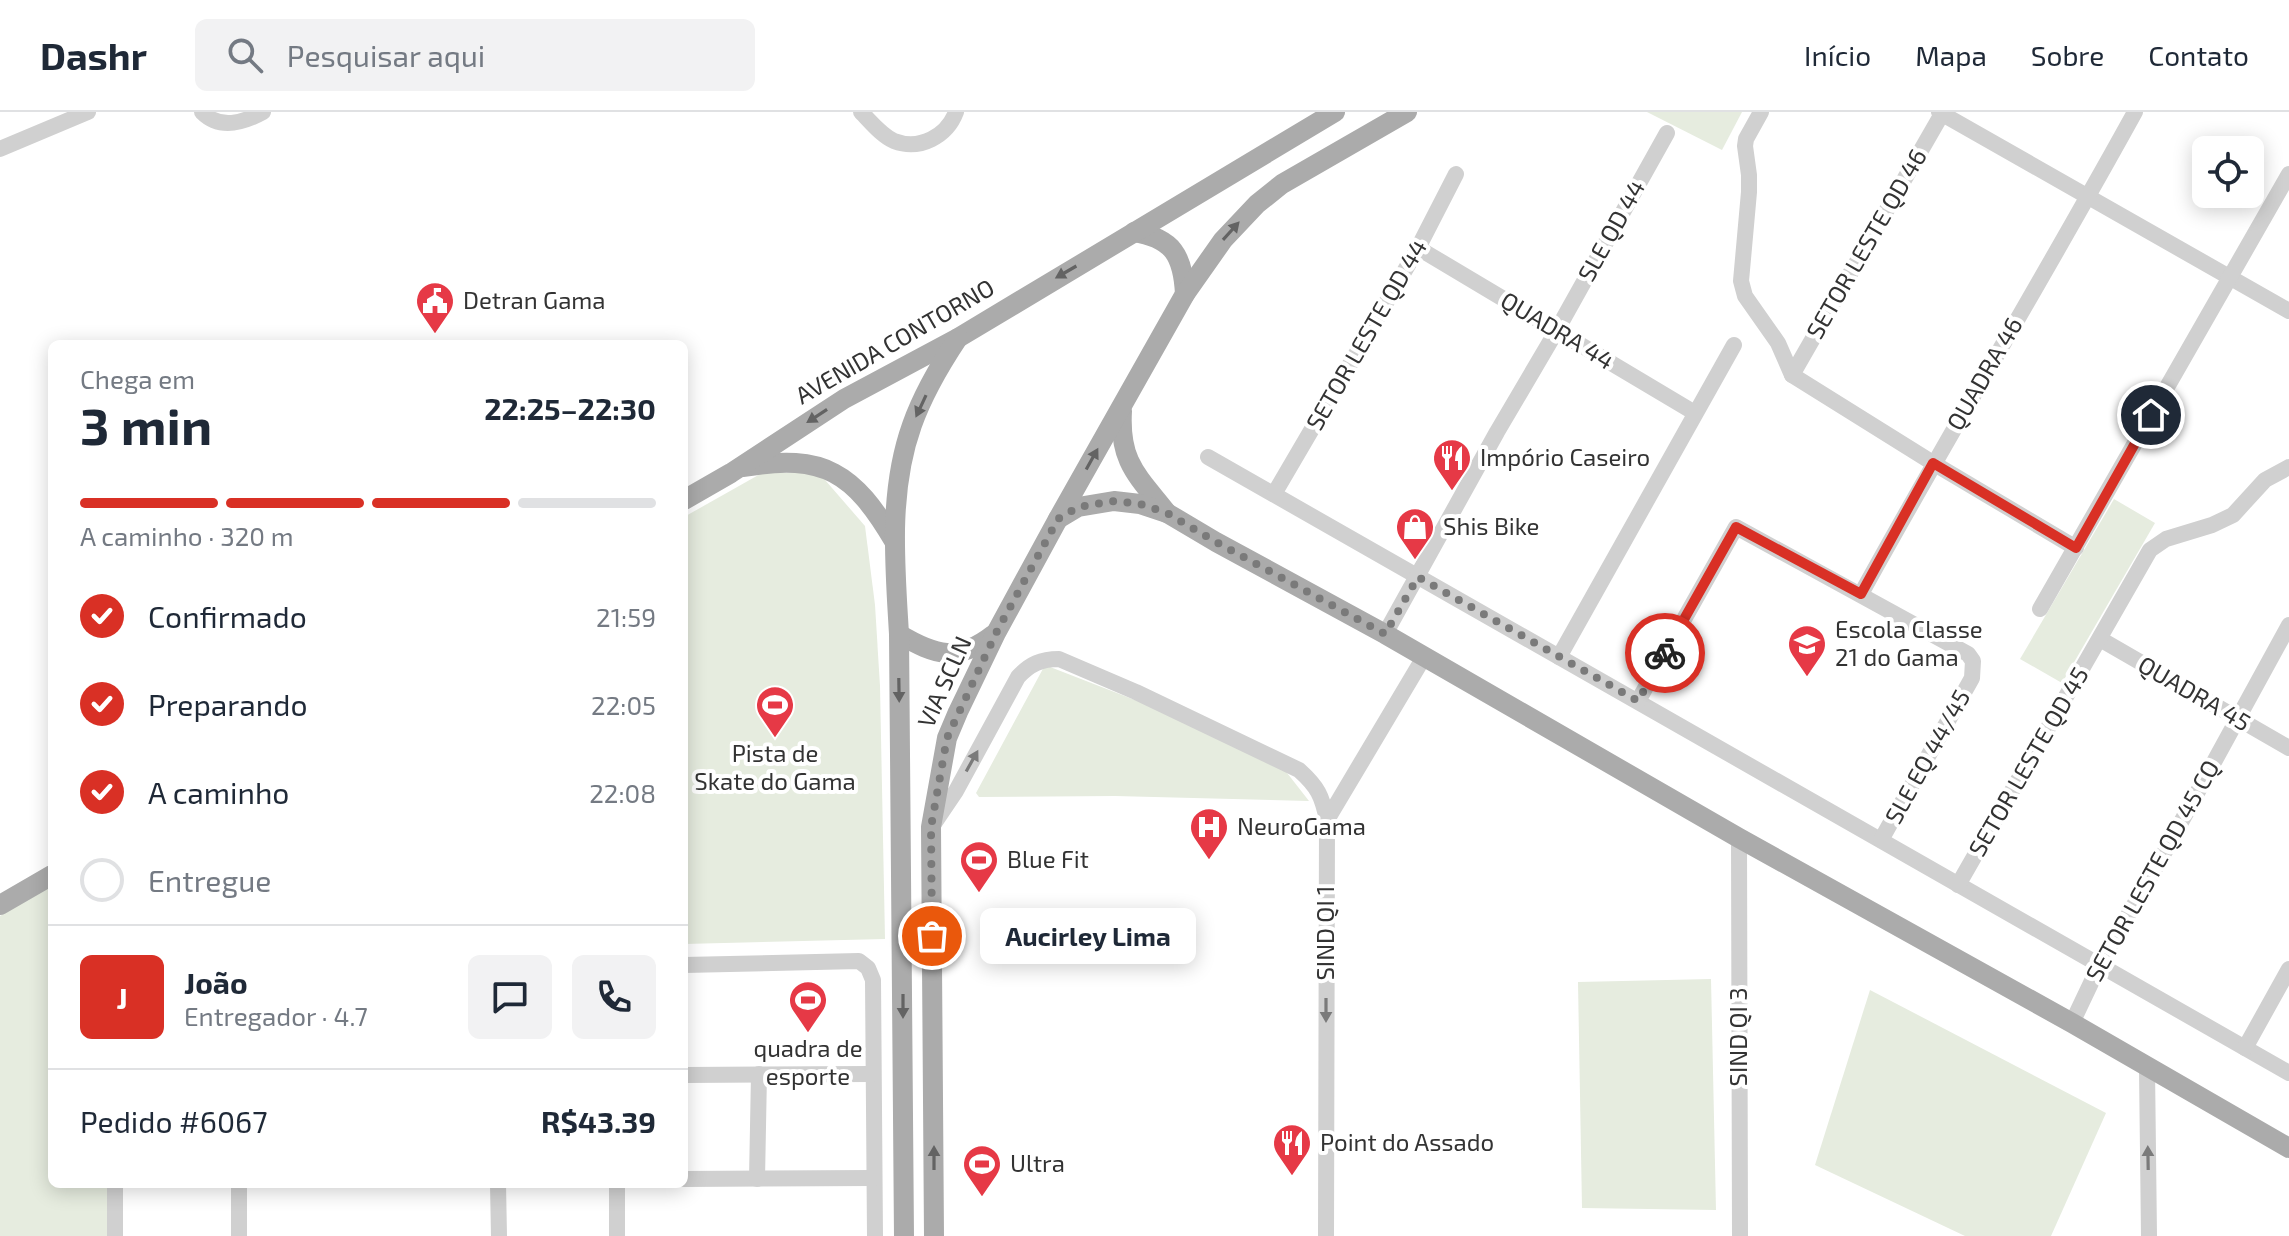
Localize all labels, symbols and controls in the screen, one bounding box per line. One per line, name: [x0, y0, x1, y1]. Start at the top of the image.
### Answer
search box: [195, 19, 755, 91]
text: Dashr: [40, 32, 147, 78]
icon: search: [223, 33, 267, 77]
text: Pesquisar aqui: [287, 37, 485, 73]
text: Início: [1804, 38, 1871, 72]
text: Mapa: [1915, 38, 1987, 72]
text: Sobre: [2031, 38, 2104, 72]
text: Contato: [2148, 38, 2249, 72]
map controls: [2192, 136, 2264, 208]
button: locate: [2192, 136, 2264, 208]
street label: SETOR LESTE QD 46: [1800, 143, 1932, 343]
street label: SLE QD 44: [1571, 174, 1650, 286]
one-way arrow: [1221, 222, 1239, 241]
street label: SETOR LESTE QD 44: [1299, 234, 1432, 435]
one-way arrow: [1055, 265, 1077, 279]
street label: AVENIDA CONTORNO: [790, 272, 999, 409]
public building icon: Detran Gama: [414, 280, 456, 335]
place label: Detran Gama: [463, 285, 606, 314]
street label: QUADRA 44: [1496, 285, 1620, 375]
street label: QUADRA 46: [1940, 312, 2028, 435]
text: Chega em: [80, 363, 195, 394]
pin: [2117, 381, 2185, 449]
text: 22:25–22:30: [484, 390, 656, 426]
text: 3 min: [80, 393, 212, 455]
icon: home: [2129, 393, 2173, 437]
one-way arrow: [914, 394, 927, 418]
one-way arrow: [806, 409, 827, 424]
restaurant icon: Impório Caseiro: [1431, 437, 1473, 492]
place label: Impório Caseiro: [1480, 442, 1650, 471]
one-way arrow: [1085, 448, 1099, 470]
shop icon: Shis Bike: [1394, 506, 1436, 561]
place label: Shis Bike: [1443, 511, 1539, 540]
text: A caminho · 320 m: [80, 520, 294, 551]
icon: check: [80, 594, 124, 638]
text: Confirmado: [148, 598, 307, 634]
text: 21:59: [596, 601, 656, 632]
courier: [1625, 613, 1705, 693]
place label: Escola Classe 21 do Gama: [1835, 614, 1983, 671]
school or university icon: Escola Classe 21 do Gama: [1786, 623, 1828, 678]
street label: VIA SCLN: [911, 631, 977, 732]
icon: bike: [1643, 631, 1687, 675]
street label: QUADRA 45: [2133, 649, 2256, 737]
street label: SETOR LESTE QD 45: [1962, 661, 2094, 861]
one-way arrow: [893, 678, 906, 703]
icon: check: [80, 682, 124, 726]
sports icon: Pista de Skate do Gama: [754, 684, 796, 739]
street label: SLE EQ 44/45: [1878, 684, 1975, 828]
text: Preparando: [148, 686, 307, 722]
text: 22:05: [591, 689, 656, 720]
place label: Pista de Skate do Gama: [694, 738, 856, 795]
one-way arrow: [965, 750, 979, 772]
street label: SETOR LESTE QD 45 CQ: [2079, 755, 2225, 986]
icon: check: [80, 770, 124, 814]
text: A caminho: [148, 774, 289, 810]
text: 22:08: [589, 777, 656, 808]
hospital icon: NeuroGama: [1188, 806, 1230, 861]
place label: NeuroGama: [1237, 811, 1366, 840]
sports icon: Blue Fit: [958, 839, 1000, 894]
place label: Blue Fit: [1007, 844, 1089, 873]
text: Entregue: [148, 862, 271, 898]
street label: SIND QI 1: [1310, 885, 1339, 981]
pin: [898, 902, 966, 970]
callout: Aucirley Lima: [980, 908, 1196, 964]
icon: bag: [910, 914, 954, 958]
text: Aucirley Lima: [1005, 920, 1171, 951]
button: chat: [468, 955, 552, 1039]
button: phone: [572, 955, 656, 1039]
text: João: [184, 964, 248, 1000]
text: J: [116, 979, 128, 1015]
sports icon: quadra de esporte: [787, 979, 829, 1034]
street label: SIND QI 3: [1723, 988, 1752, 1087]
one-way arrow: [897, 994, 909, 1019]
one-way arrow: [1320, 998, 1332, 1023]
text: Entregador · 4.7: [184, 1000, 368, 1031]
place label: quadra de esporte: [753, 1033, 863, 1090]
text: Pedido #6067: [80, 1103, 268, 1139]
text: R$43.39: [541, 1103, 656, 1139]
restaurant icon: Point do Assado: [1271, 1122, 1313, 1177]
place label: Point do Assado: [1320, 1127, 1494, 1156]
sports icon: Ultra: [961, 1143, 1003, 1198]
one-way arrow: [928, 1145, 940, 1170]
one-way arrow: [2142, 1145, 2154, 1170]
place label: Ultra: [1010, 1148, 1065, 1177]

